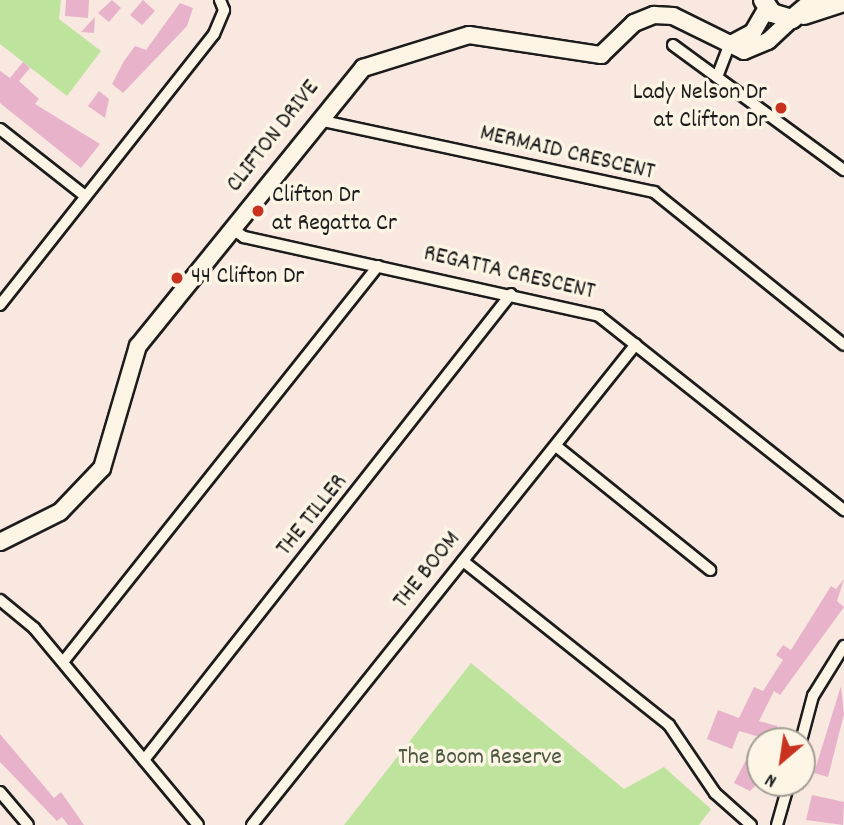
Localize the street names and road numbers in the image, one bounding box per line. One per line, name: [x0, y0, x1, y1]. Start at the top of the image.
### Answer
street label: CLIFTON DRIVE: [221, 75, 327, 199]
street label: MERMAID CRESCENT: [477, 120, 657, 188]
street label: REGATTA CRESCENT: [421, 240, 597, 308]
street label: THE TILLER: [271, 469, 355, 563]
street label: THE BOOM: [388, 526, 468, 616]

